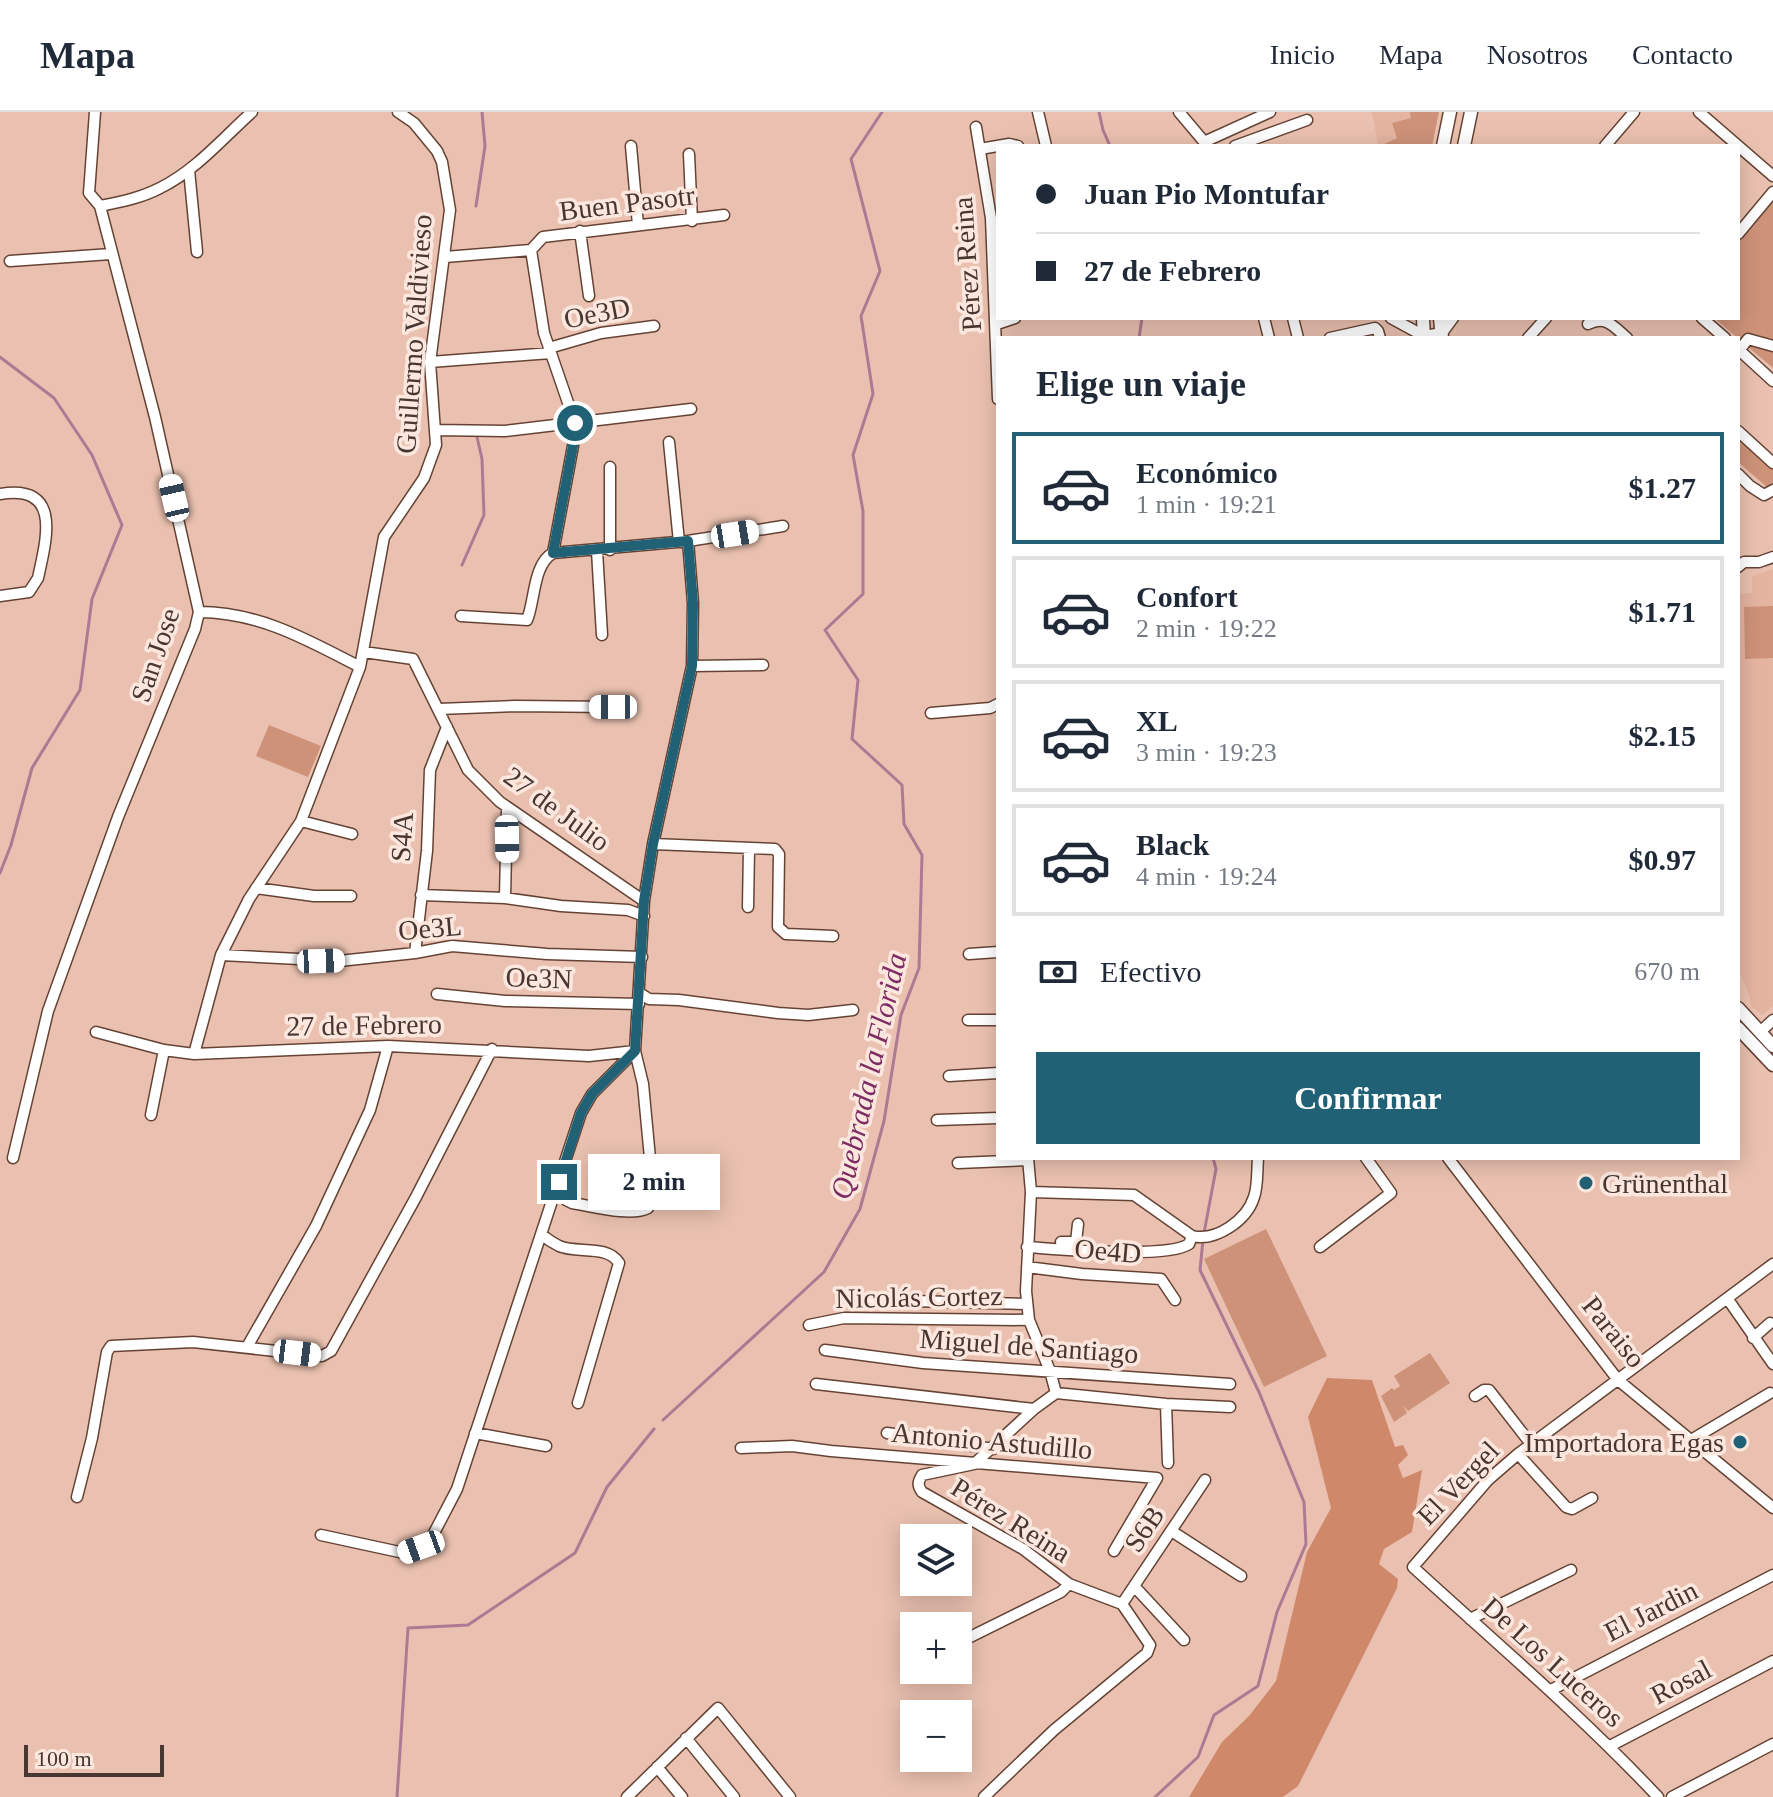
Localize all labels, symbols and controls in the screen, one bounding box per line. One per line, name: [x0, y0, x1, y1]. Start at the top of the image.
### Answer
text: Mapa: [40, 34, 135, 76]
text: Inicio: [1270, 39, 1335, 70]
text: Mapa: [1379, 39, 1443, 70]
text: Nosotros: [1487, 39, 1588, 70]
text: Contacto: [1632, 39, 1733, 70]
text: Juan Pio Montufar: [1084, 177, 1329, 210]
street label: Buen Pasotr: [558, 179, 697, 227]
street label: Pérez Reina: [947, 195, 987, 332]
street label: Guillermo Valdivieso: [390, 213, 438, 455]
text: 27 de Febrero: [1084, 254, 1261, 287]
street label: Oe3D: [561, 291, 633, 335]
text: Elige un viaje: [1036, 364, 1246, 404]
route start: [557, 405, 593, 441]
icon: car: [1040, 452, 1112, 524]
text: Económico: [1136, 456, 1278, 489]
text: $1.27: [1629, 471, 1696, 504]
car: [157, 472, 191, 524]
text: 1 min · 19:21: [1136, 490, 1277, 519]
car: [709, 518, 761, 550]
icon: car: [1040, 576, 1112, 648]
text: Confort: [1136, 580, 1238, 613]
text: $1.71: [1629, 595, 1696, 628]
street label: San Jose: [125, 604, 185, 706]
text: 2 min · 19:22: [1136, 614, 1277, 643]
car: [589, 695, 637, 719]
icon: car: [1040, 700, 1112, 772]
text: XL: [1136, 704, 1178, 737]
text: $2.15: [1629, 719, 1696, 752]
text: 3 min · 19:23: [1136, 738, 1277, 767]
street label: 27 de Julio: [498, 760, 616, 858]
street label: S4A: [385, 810, 419, 863]
car: [495, 815, 519, 863]
icon: car: [1040, 824, 1112, 896]
text: Black: [1136, 828, 1209, 861]
text: $0.97: [1629, 843, 1696, 876]
text: 4 min · 19:24: [1136, 862, 1277, 891]
street label: Oe3L: [397, 910, 463, 946]
car: [297, 948, 345, 974]
water label: Quebrada la Florida: [824, 950, 912, 1202]
icon: cash: [1036, 950, 1080, 994]
text: Efectivo: [1100, 955, 1202, 988]
text: 670 m: [1634, 957, 1700, 986]
street label: Oe3N: [505, 961, 573, 995]
street label: 27 de Febrero: [286, 1008, 442, 1042]
button: Confirmar: [1036, 1052, 1700, 1144]
callout: 2 min: [587, 1154, 719, 1210]
route end: [541, 1164, 577, 1200]
text: 2 min: [623, 1167, 685, 1196]
place label: Grünenthal: [1602, 1168, 1728, 1199]
marker: Grünenthal: [1577, 1174, 1595, 1192]
street label: Oe4D: [1073, 1233, 1143, 1269]
street label: Nicolás Cortez: [835, 1280, 1003, 1314]
street label: Paraiso: [1576, 1290, 1652, 1374]
street label: Miguel de Santiago: [919, 1323, 1139, 1369]
car: [272, 1338, 322, 1368]
street label: Antonio Astudillo: [890, 1417, 1094, 1465]
place label: Importadora Egas: [1524, 1427, 1724, 1458]
marker: Importadora Egas: [1731, 1433, 1749, 1451]
street label: El Vergel: [1411, 1435, 1505, 1531]
street label: Pérez Reina: [946, 1471, 1077, 1569]
street label: S6B: [1118, 1500, 1170, 1558]
map controls: [900, 1524, 972, 1772]
button: layers: [900, 1524, 972, 1596]
car: [394, 1528, 448, 1566]
street label: El Jardin: [1599, 1574, 1703, 1648]
street label: De Los Luceros: [1476, 1591, 1630, 1733]
button: +: [900, 1612, 972, 1684]
street label: Rosal: [1646, 1653, 1717, 1711]
button: −: [900, 1700, 972, 1772]
scale bar: [24, 1741, 164, 1777]
text: 100 m: [36, 1746, 92, 1771]

